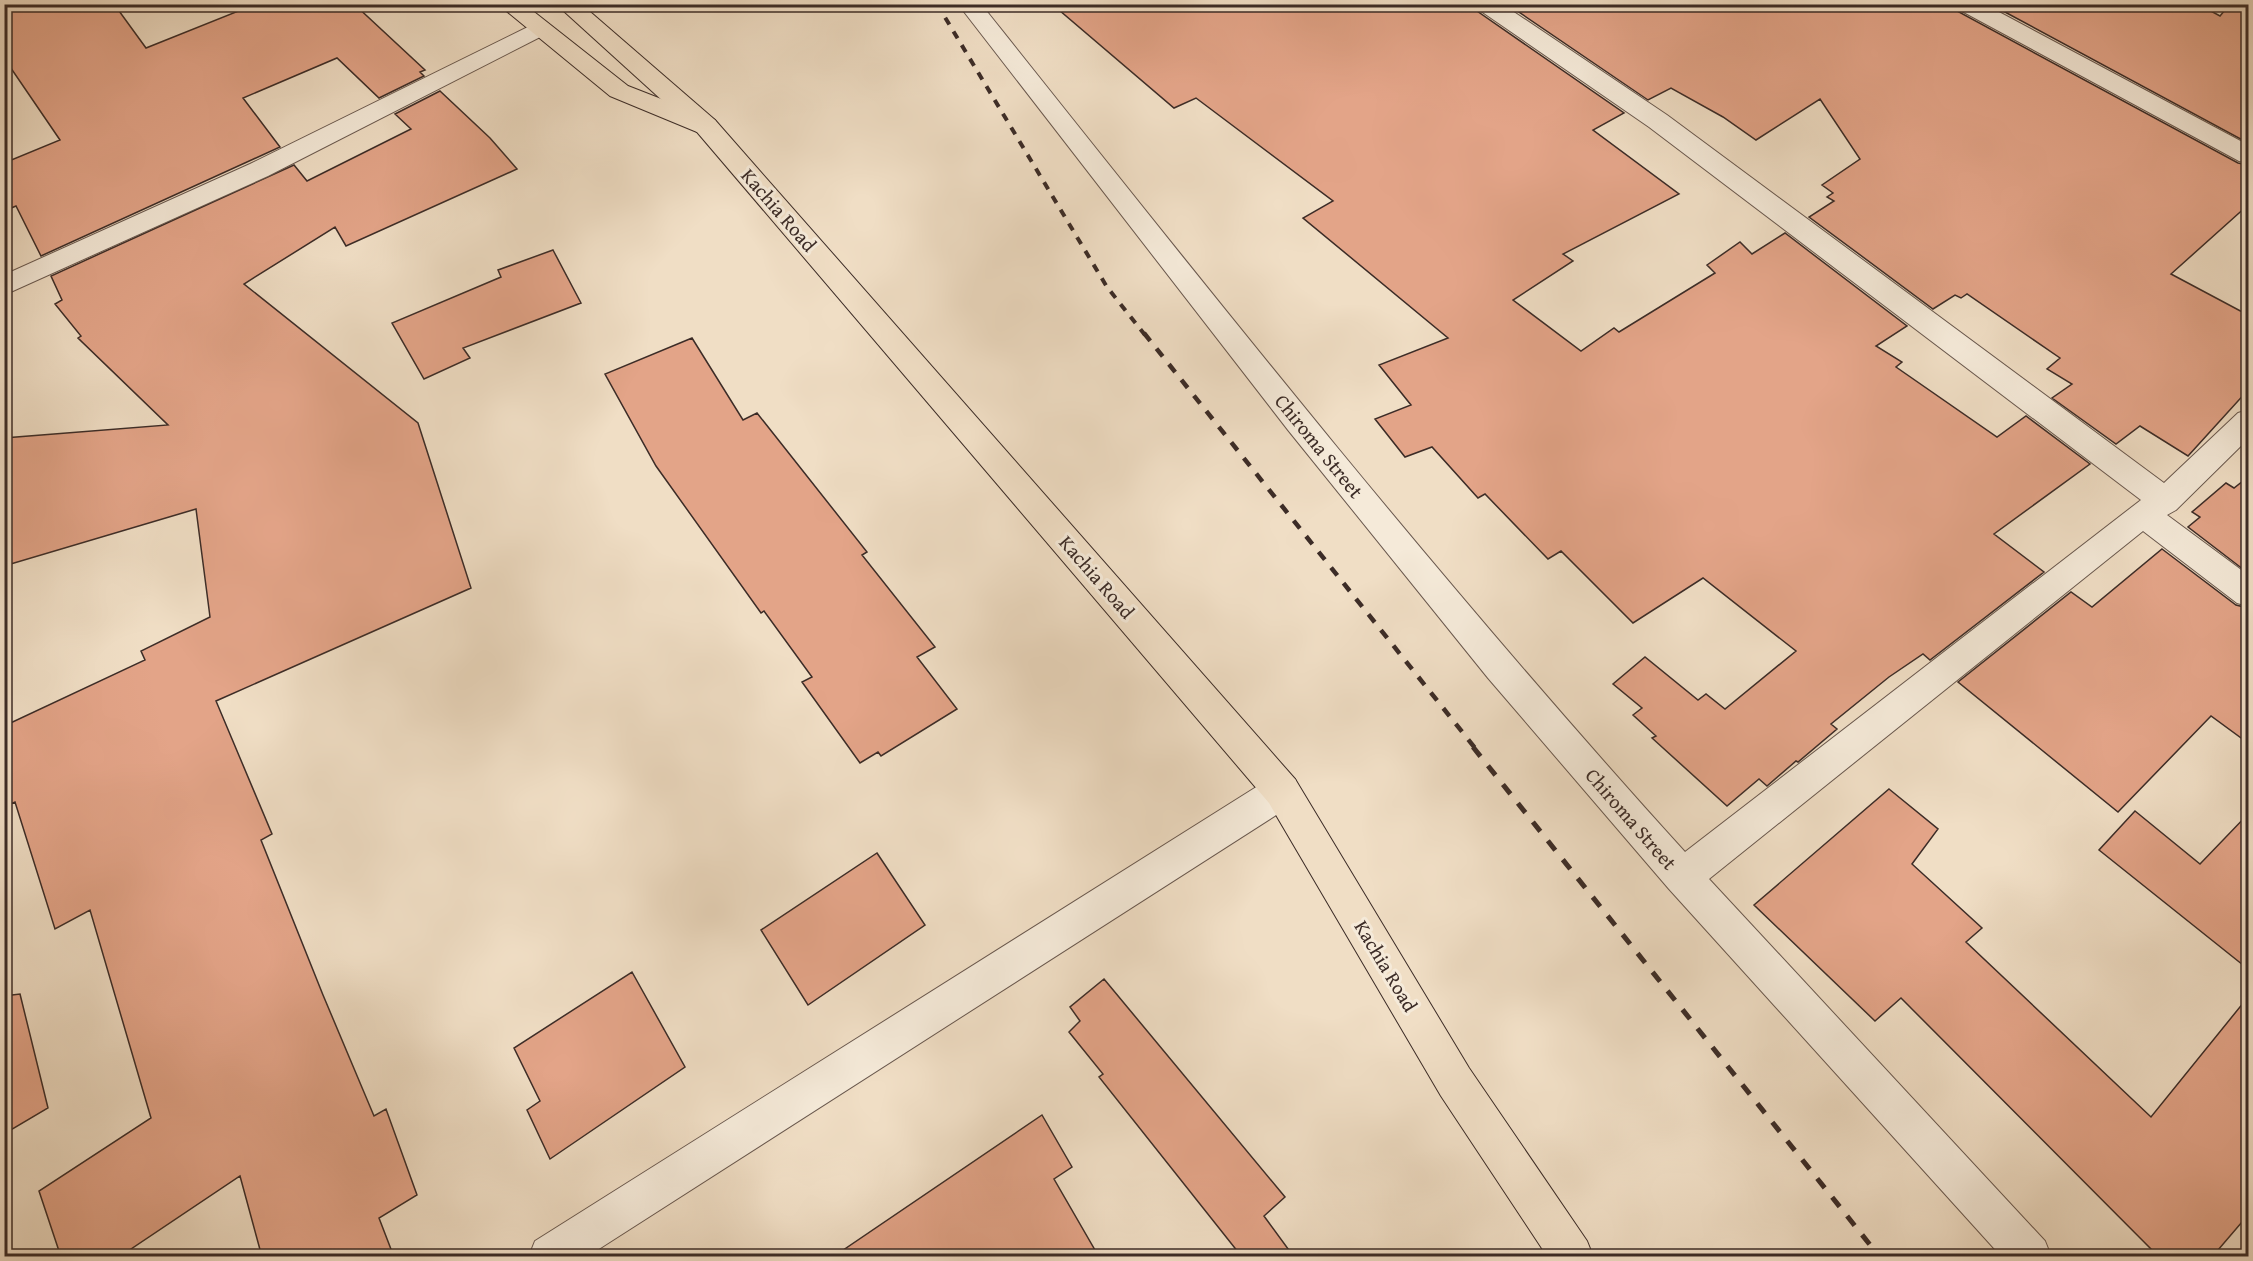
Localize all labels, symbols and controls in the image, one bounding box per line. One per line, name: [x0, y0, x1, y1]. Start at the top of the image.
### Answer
street label: Kachia Road: [735, 162, 824, 258]
street label: Chiroma Street: [1268, 387, 1371, 504]
street label: Kachia Road: [1053, 529, 1142, 625]
street label: Chiroma Street: [1579, 761, 1684, 876]
street label: Kachia Road: [1348, 914, 1425, 1017]

